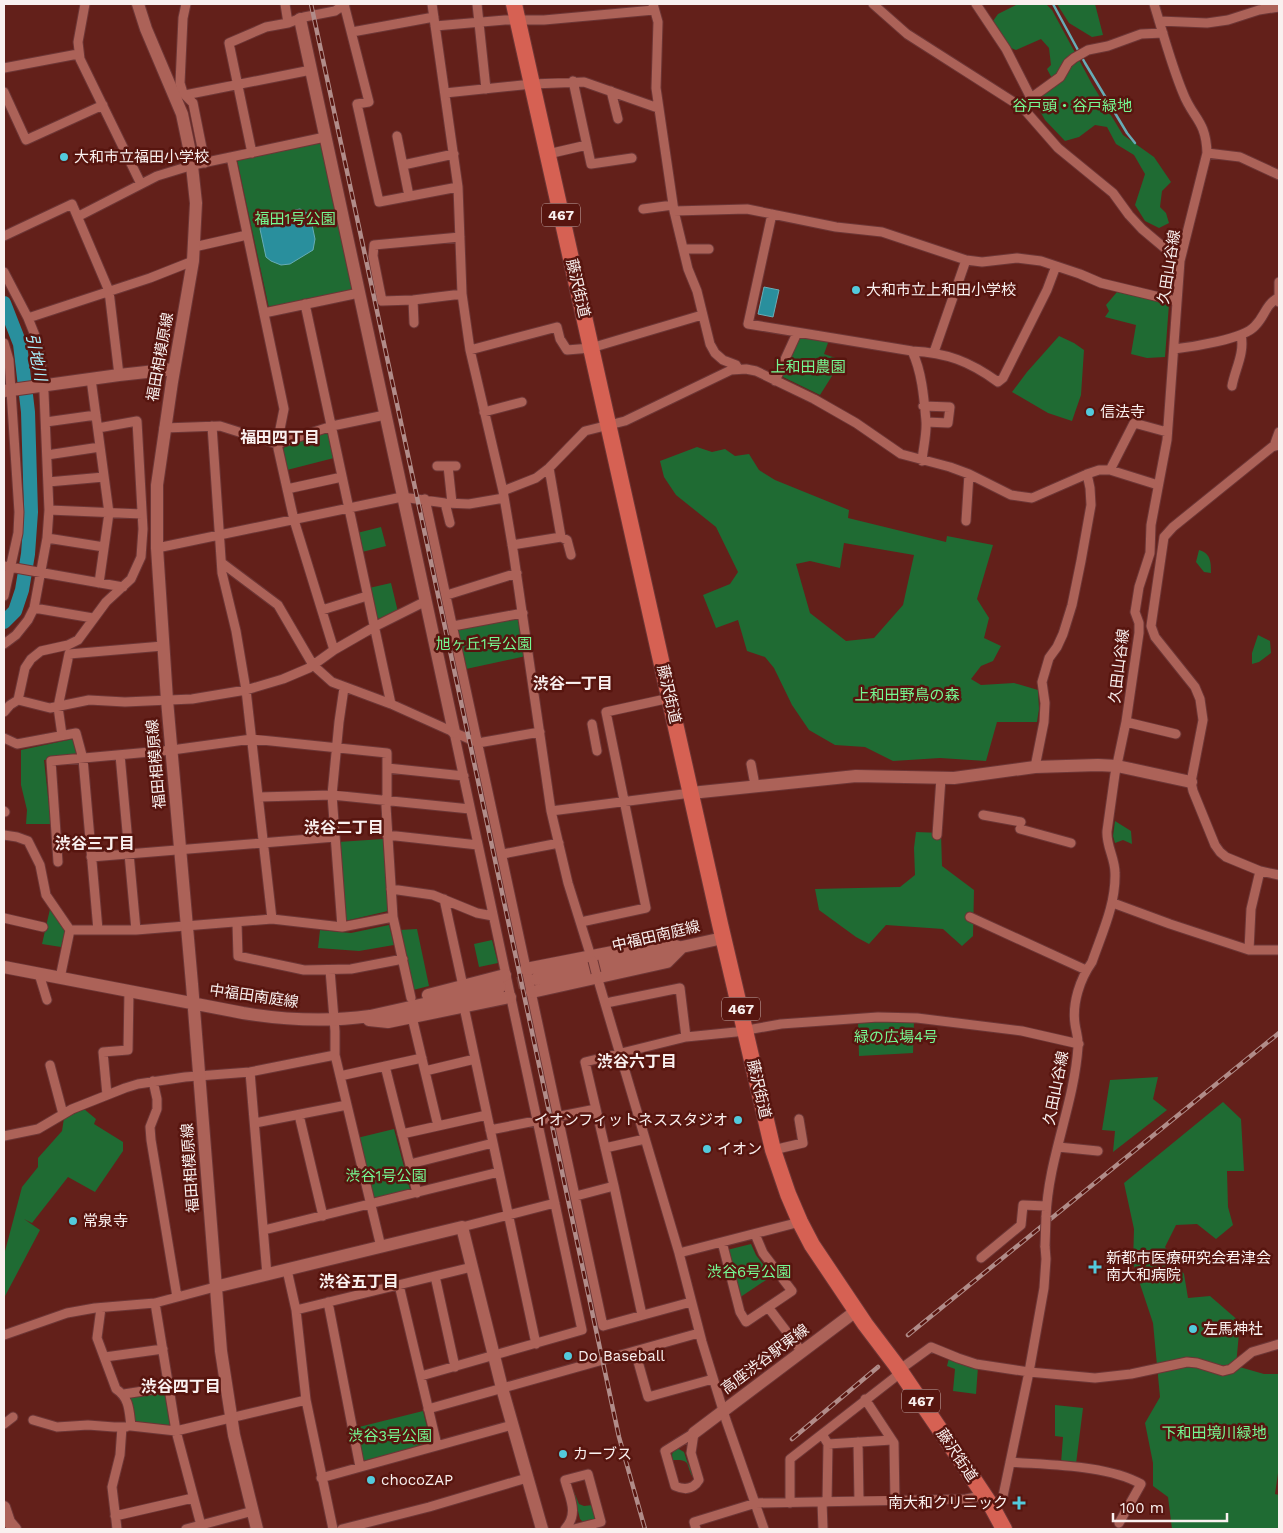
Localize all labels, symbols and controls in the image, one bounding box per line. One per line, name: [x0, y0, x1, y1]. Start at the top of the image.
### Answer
park label: 谷戸頭・谷戸緑地: [1012, 97, 1132, 115]
place label: 大和市立福田小学校: [74, 148, 209, 166]
marker: 大和市立福田小学校: [58, 151, 70, 163]
road number: 467: [542, 204, 580, 226]
park label: 福田1号公園: [255, 210, 335, 228]
street label: 久田山谷線: [1154, 229, 1184, 305]
street label: 藤沢街道: [562, 257, 594, 319]
place label: 大和市立上和田小学校: [866, 281, 1016, 299]
marker: 大和市立上和田小学校: [850, 284, 862, 296]
street label: 福田相模原線: [143, 311, 177, 403]
water label: 引地川: [23, 332, 51, 384]
park label: 上和田農園: [770, 358, 846, 376]
place label: 信法寺: [1100, 403, 1145, 421]
marker: 信法寺: [1084, 406, 1096, 418]
district label: 福田四丁目: [240, 428, 320, 447]
street label: 久田山谷線: [1105, 628, 1133, 704]
park label: 旭ヶ丘1号公園: [436, 635, 532, 653]
street label: 藤沢街道: [653, 663, 685, 725]
district label: 渋谷一丁目: [533, 674, 613, 693]
park label: 上和田野鳥の森: [854, 686, 960, 704]
street label: 福田相模原線: [143, 718, 169, 810]
district label: 渋谷二丁目: [304, 818, 384, 837]
district label: 渋谷三丁目: [55, 834, 135, 853]
street label: 中福田南庭線: [610, 917, 702, 955]
street label: 中福田南庭線: [208, 981, 300, 1011]
road number: 467: [722, 998, 760, 1021]
park label: 緑の広場4号: [854, 1028, 938, 1046]
street label: 久田山谷線: [1040, 1049, 1072, 1127]
district label: 渋谷六丁目: [597, 1052, 677, 1071]
street label: 藤沢街道: [743, 1058, 775, 1120]
place label: イオンフィットネススタジオ: [534, 1111, 728, 1129]
marker: イオンフィットネススタジオ: [732, 1114, 744, 1126]
street label: 福田相模原線: [178, 1122, 202, 1214]
place label: イオン: [717, 1140, 762, 1158]
marker: イオン: [701, 1143, 713, 1155]
park label: 渋谷1号公園: [346, 1167, 426, 1185]
place label: 常泉寺: [83, 1212, 128, 1230]
marker: 常泉寺: [67, 1215, 79, 1227]
place label: 新都市医療研究会君津会 南大和病院: [1106, 1249, 1271, 1284]
marker: 新都市医療研究会君津会 南大和病院: [1088, 1260, 1102, 1274]
park label: 渋谷6号公園: [707, 1263, 791, 1281]
district label: 渋谷五丁目: [319, 1272, 399, 1291]
street label: 高座渋谷駅東線: [718, 1320, 812, 1398]
place label: 左馬神社: [1203, 1320, 1263, 1338]
marker: 左馬神社: [1187, 1323, 1199, 1335]
place label: Do Baseball: [578, 1347, 665, 1365]
marker: Do Baseball: [562, 1350, 574, 1362]
district label: 渋谷四丁目: [141, 1377, 221, 1396]
road number: 467: [902, 1390, 940, 1412]
park label: 下和田境川緑地: [1161, 1424, 1267, 1442]
street label: 藤沢街道: [933, 1425, 981, 1485]
park label: 渋谷3号公園: [348, 1427, 432, 1445]
place label: カーブス: [573, 1445, 632, 1463]
marker: カーブス: [557, 1448, 569, 1460]
place label: chocoZAP: [381, 1471, 453, 1489]
marker: chocoZAP: [365, 1474, 377, 1486]
scale bar: [1113, 1490, 1227, 1522]
place label: 南大和クリニック: [888, 1494, 1008, 1512]
marker: 南大和クリニック: [1012, 1496, 1026, 1510]
text: 100 m: [1120, 1499, 1164, 1517]

